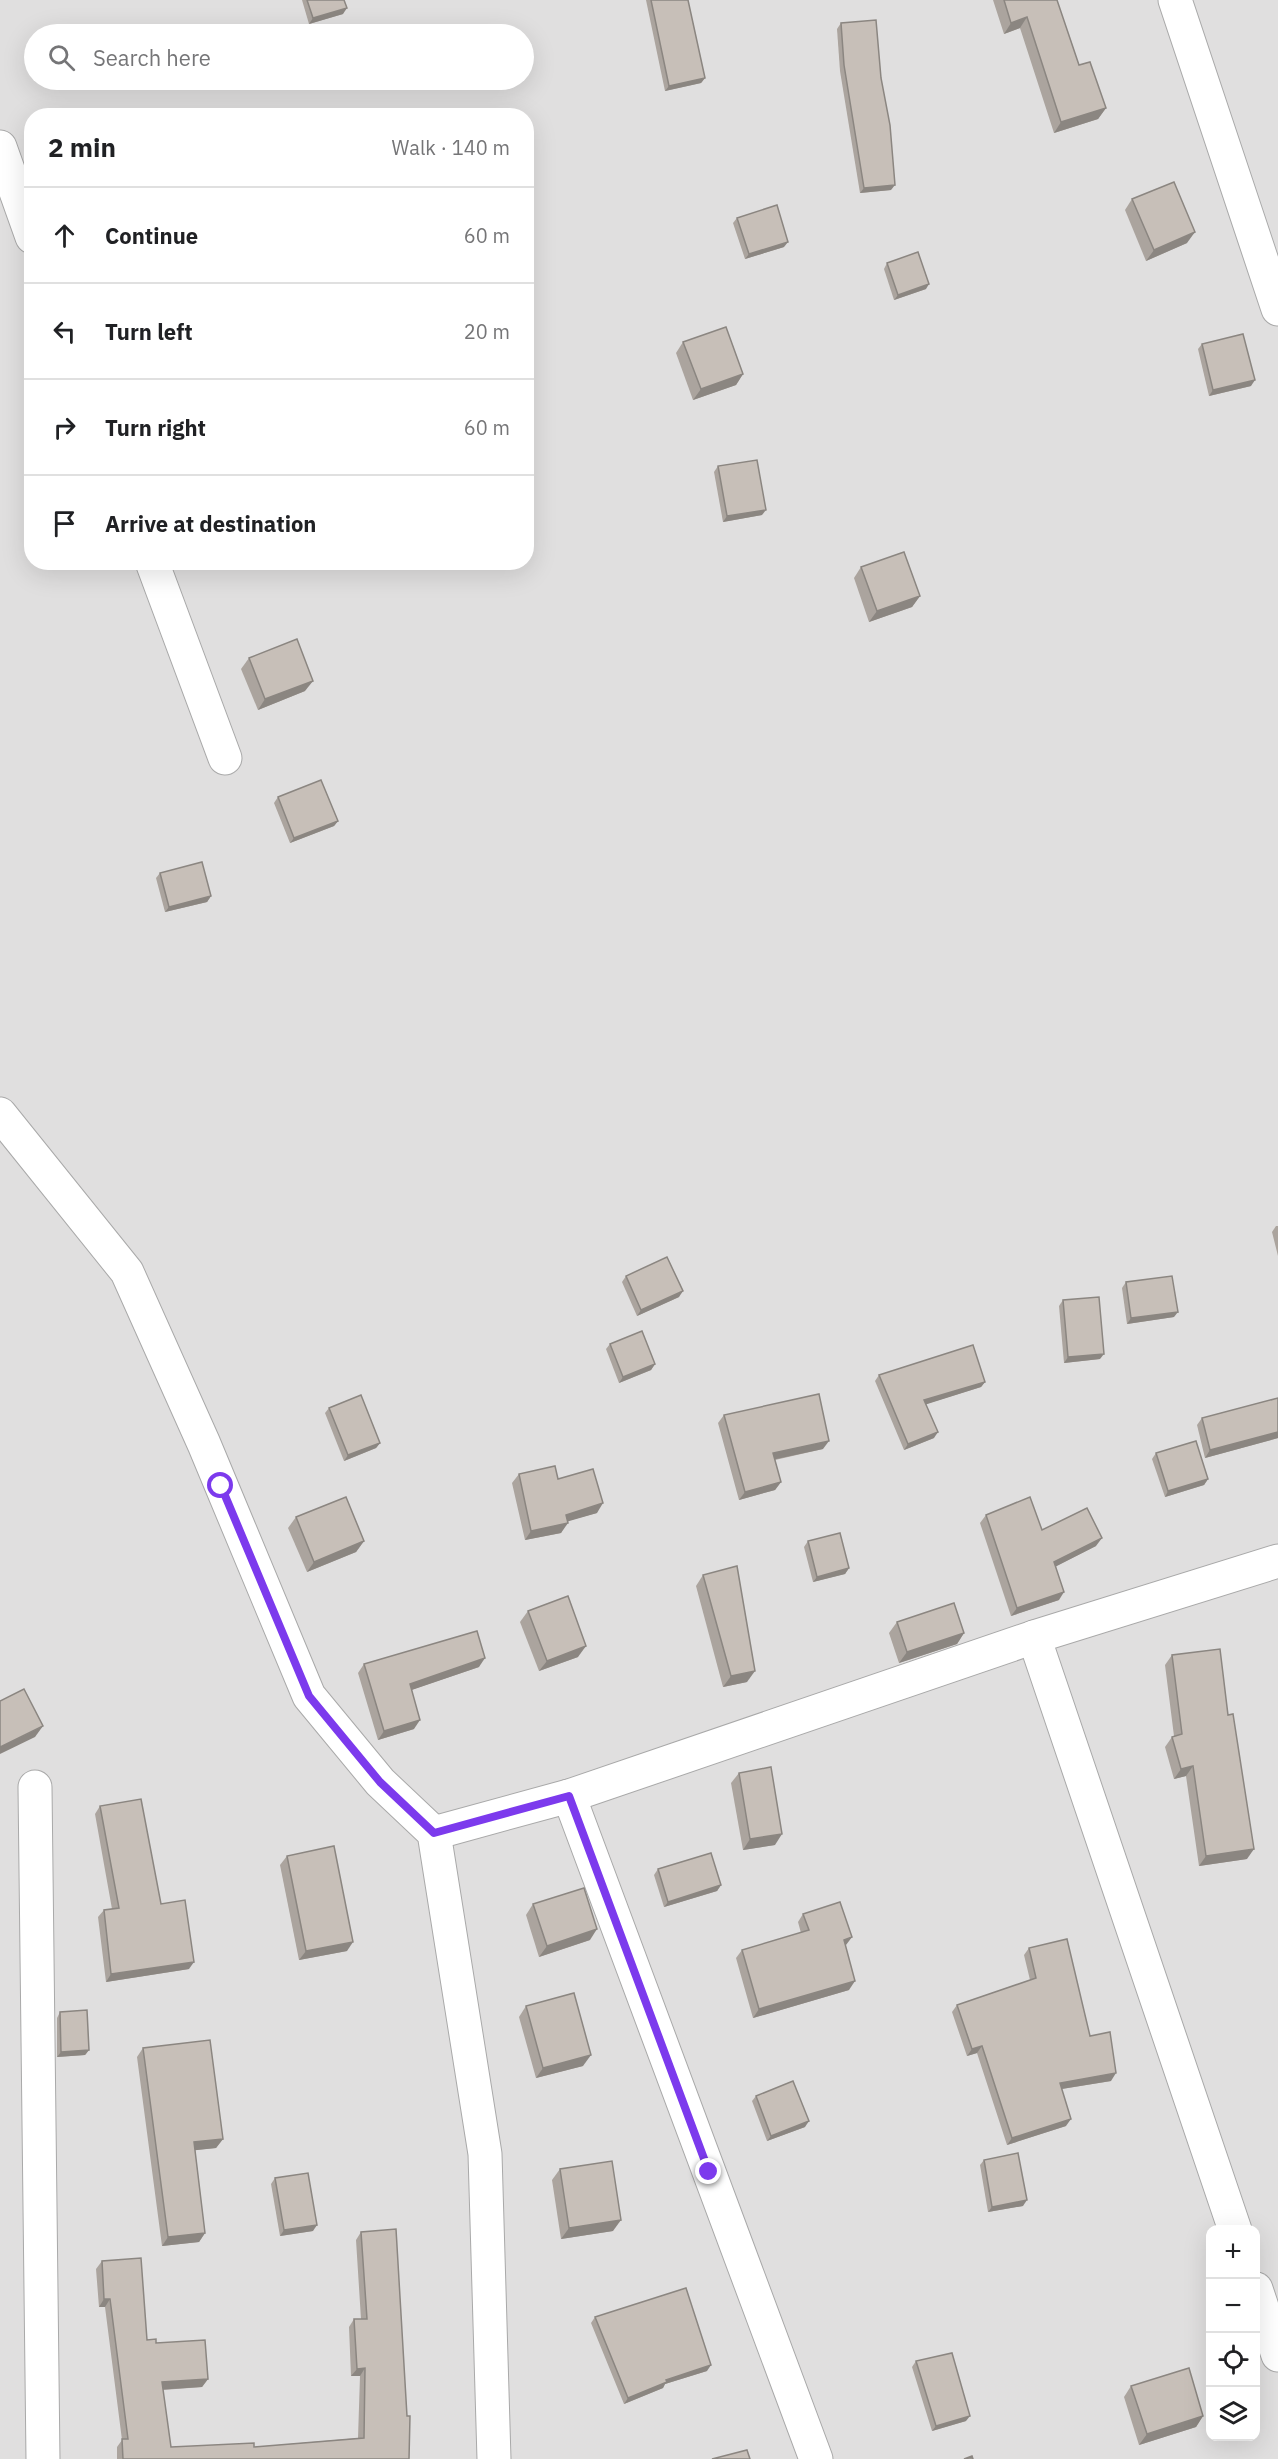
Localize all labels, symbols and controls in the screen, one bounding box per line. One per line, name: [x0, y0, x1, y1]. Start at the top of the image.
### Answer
search box: [24, 24, 534, 90]
icon: search: [45, 41, 78, 74]
text: Search here: [93, 43, 211, 72]
text: 2 min: [48, 130, 116, 164]
text: Walk · 140 m: [392, 134, 510, 161]
icon: ahead: [48, 219, 81, 252]
text: Continue: [105, 221, 198, 250]
text: 60 m: [464, 222, 510, 249]
icon: left: [48, 315, 81, 348]
text: Turn left: [105, 317, 193, 346]
text: 20 m: [464, 318, 510, 345]
icon: right: [48, 411, 81, 444]
text: Turn right: [105, 413, 206, 442]
text: 60 m: [464, 414, 510, 441]
icon: arrive: [48, 507, 81, 540]
text: Arrive at destination: [105, 509, 316, 538]
route start: [207, 1472, 233, 1498]
route end: [695, 2158, 721, 2184]
map controls: [1206, 2225, 1260, 2441]
button: +: [1206, 2225, 1260, 2279]
button: −: [1206, 2279, 1260, 2333]
button: locate: [1206, 2333, 1260, 2387]
button: layers: [1206, 2387, 1260, 2441]

